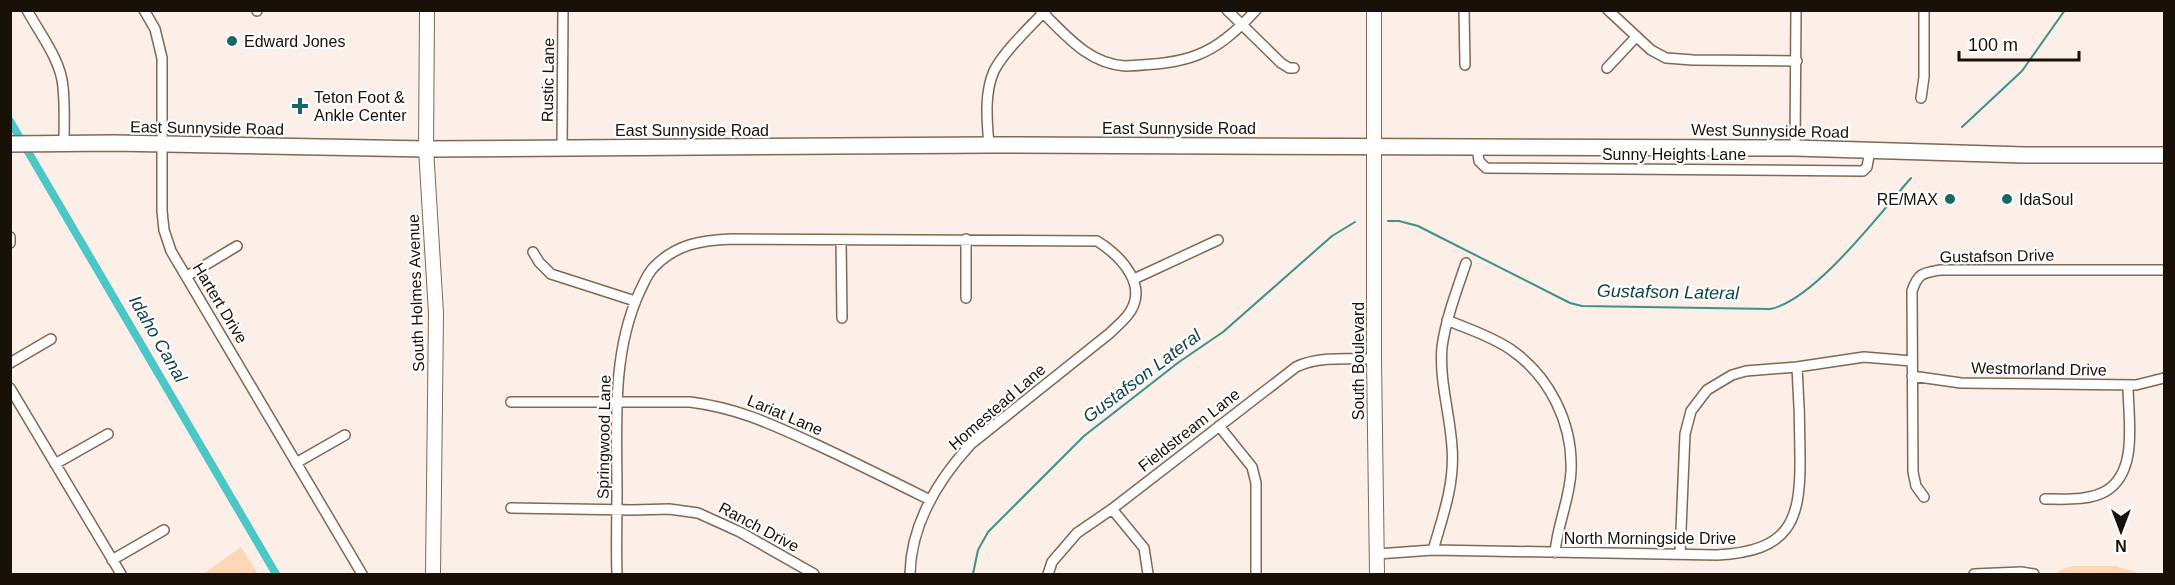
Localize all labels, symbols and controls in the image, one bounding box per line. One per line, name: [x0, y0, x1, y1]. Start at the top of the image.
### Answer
scale bar: [1959, 24, 2079, 62]
place label: Edward Jones: [244, 33, 345, 50]
marker: Edward Jones: [225, 34, 239, 48]
text: 100 m: [1968, 35, 2018, 55]
street label: Rustic Lane: [539, 38, 557, 122]
place label: Teton Foot & Ankle Center: [314, 89, 407, 124]
marker: Teton Foot & Ankle Center: [291, 97, 309, 115]
street label: East Sunnyside Road: [130, 118, 284, 138]
street label: East Sunnyside Road: [1102, 120, 1256, 137]
street label: West Sunnyside Road: [1691, 121, 1849, 141]
street label: East Sunnyside Road: [615, 122, 769, 139]
street label: Sunny Heights Lane: [1602, 146, 1746, 163]
place label: RE/MAX: [1877, 191, 1938, 208]
place label: IdaSoul: [2019, 191, 2073, 208]
marker: RE/MAX: [1943, 192, 1957, 206]
marker: IdaSoul: [2000, 192, 2014, 206]
street label: South Holmes Avenue: [405, 214, 427, 372]
street label: Gustafson Drive: [1940, 246, 2055, 265]
street label: Hartert Drive: [189, 260, 251, 346]
water label: Gustafson Lateral: [1597, 281, 1740, 303]
water label: Idaho Canal: [125, 292, 191, 387]
street label: South Boulevard: [1350, 302, 1367, 420]
water label: Gustafson Lateral: [1079, 325, 1206, 427]
street label: Westmorland Drive: [1971, 359, 2107, 379]
street label: Homestead Lane: [945, 361, 1049, 453]
street label: Springwood Lane: [594, 374, 614, 499]
street label: Fieldstream Lane: [1135, 385, 1243, 475]
street label: Lariat Lane: [745, 392, 825, 439]
street label: Ranch Drive: [716, 499, 802, 555]
north arrow: [2091, 501, 2151, 561]
street label: North Morningside Drive: [1564, 530, 1736, 547]
text: N: [2115, 537, 2127, 554]

